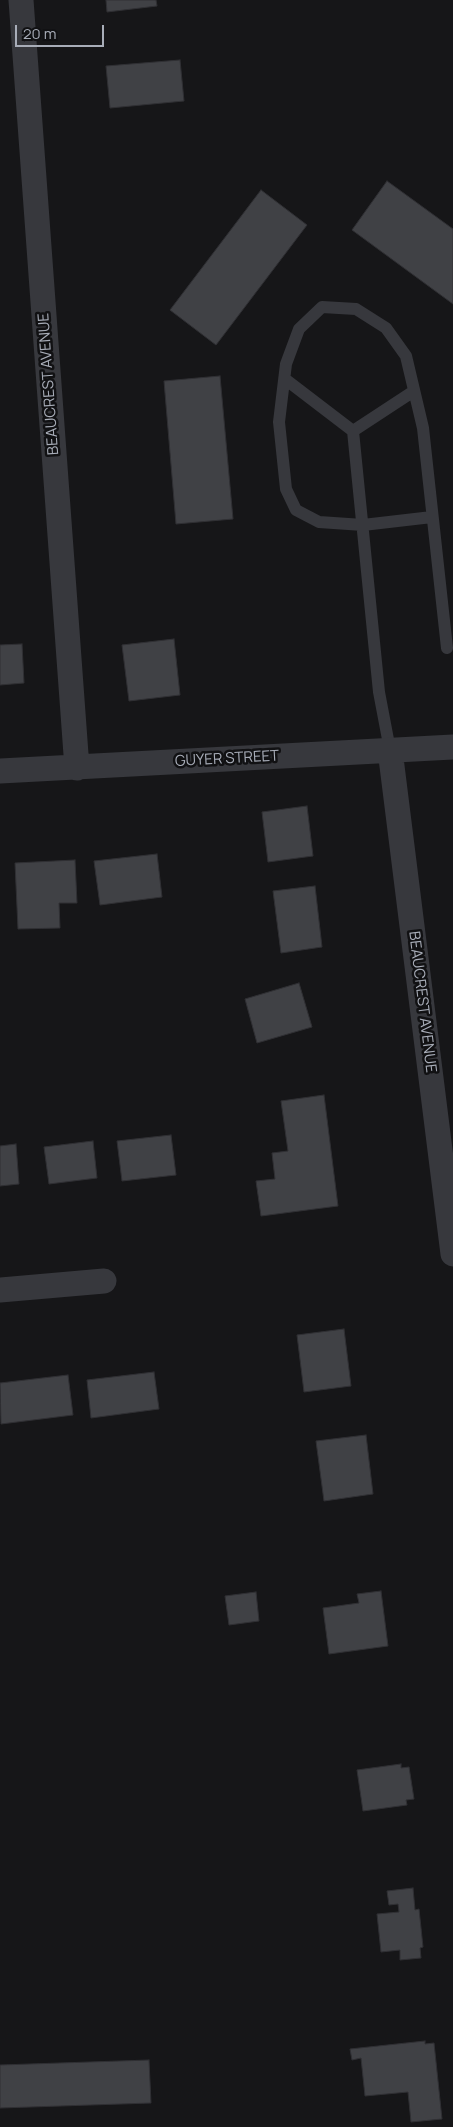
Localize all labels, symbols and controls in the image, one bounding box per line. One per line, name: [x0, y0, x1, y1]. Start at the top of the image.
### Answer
scale bar: [18, 15, 106, 47]
text: 20 m: [23, 23, 56, 44]
street label: BEAUCREST AVENUE: [35, 312, 63, 456]
street label: GUYER STREET: [175, 747, 279, 771]
street label: BEAUCREST AVENUE: [404, 930, 440, 1074]

